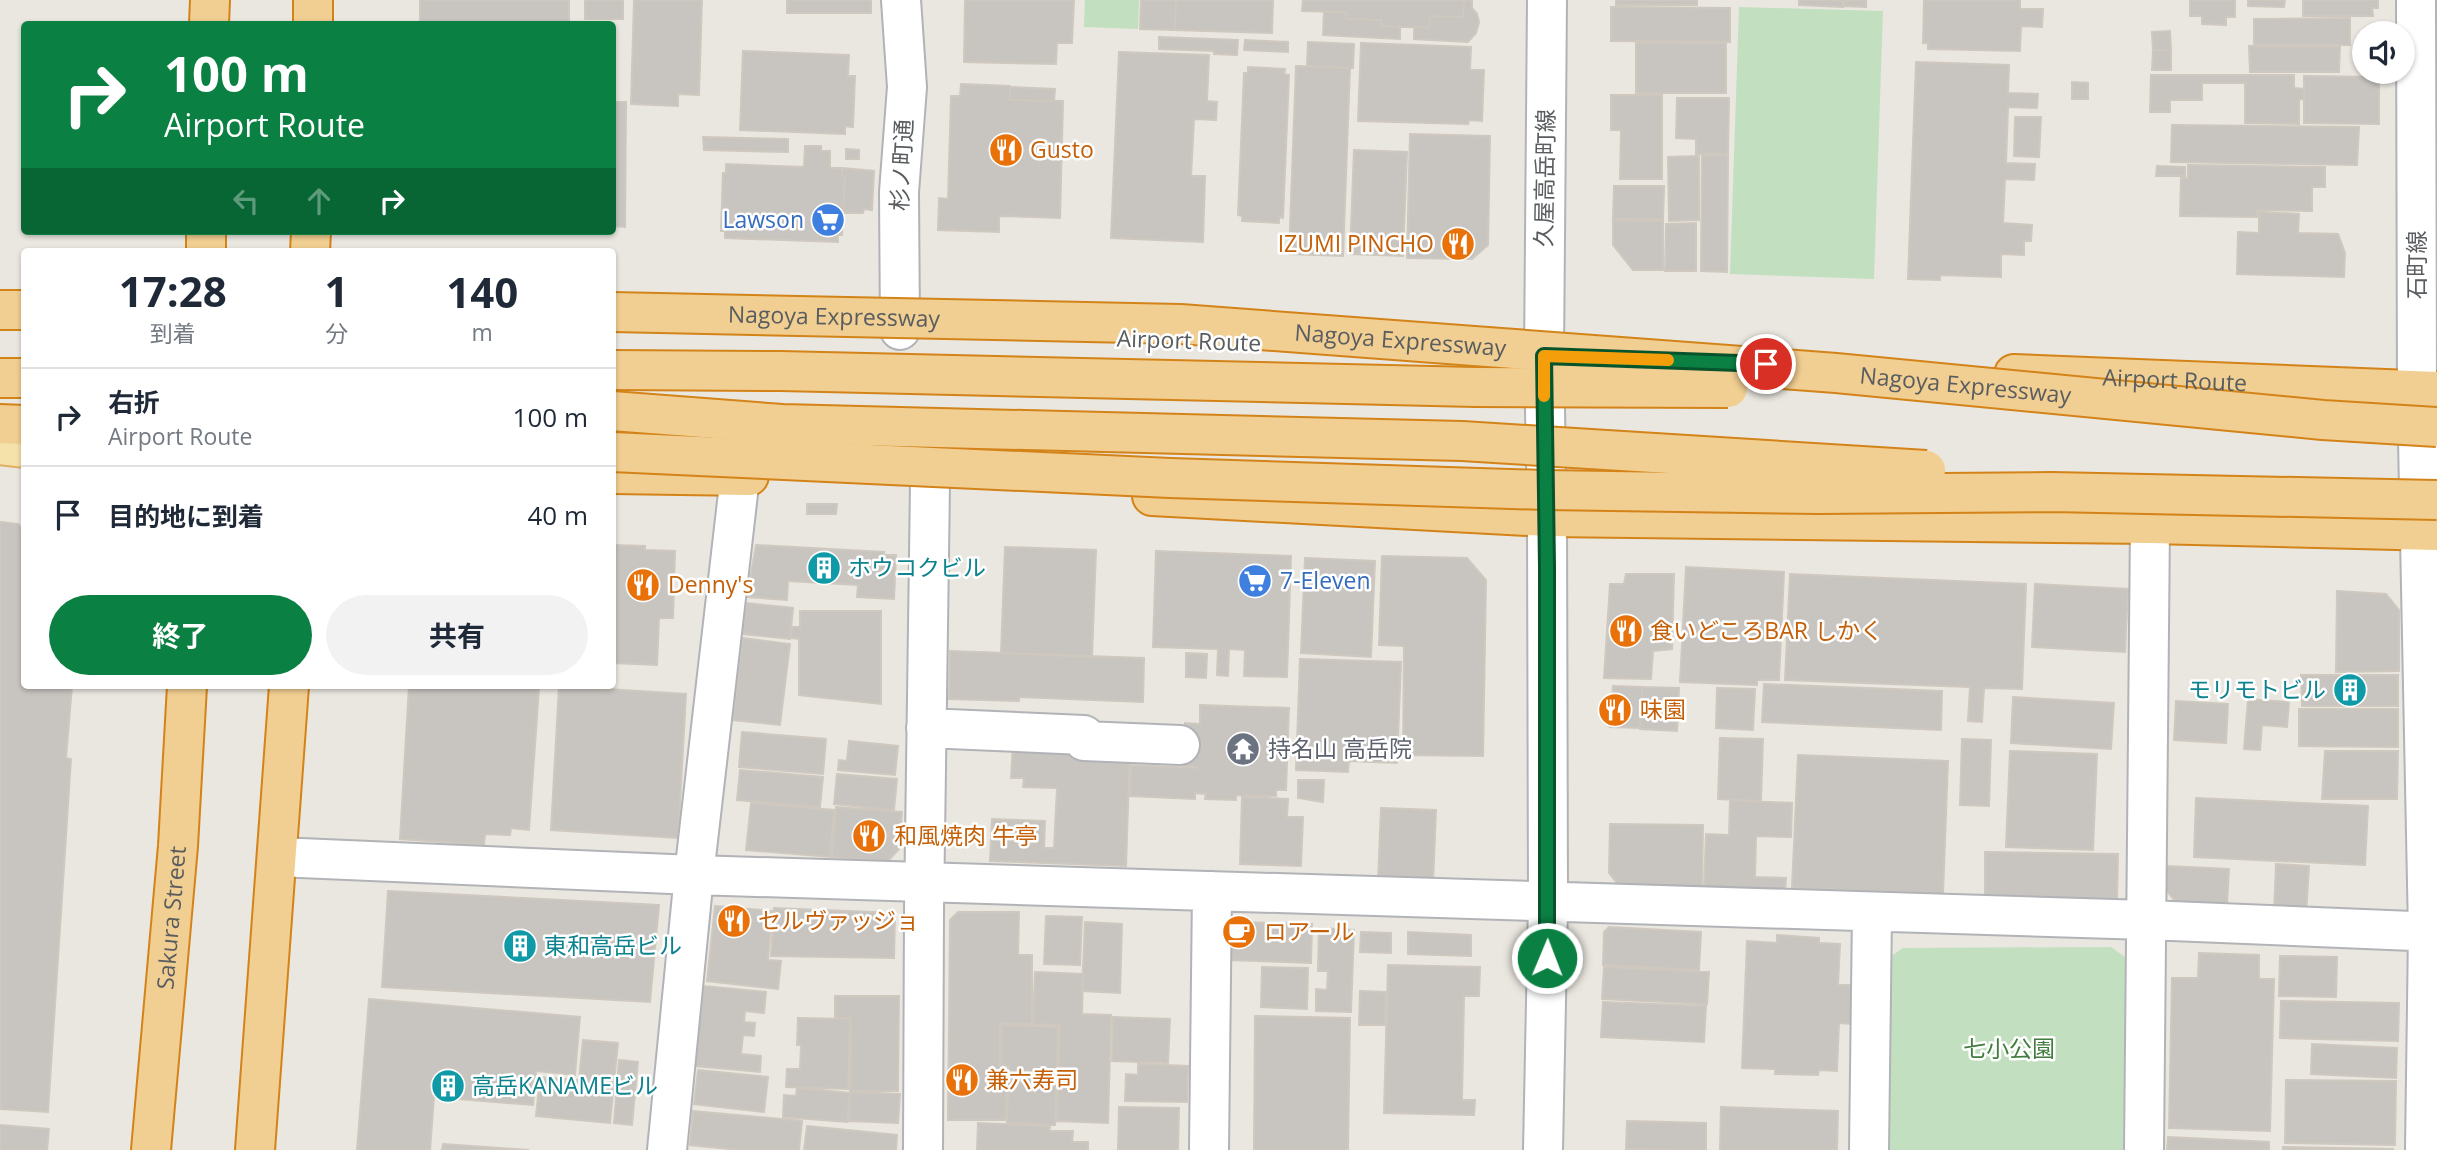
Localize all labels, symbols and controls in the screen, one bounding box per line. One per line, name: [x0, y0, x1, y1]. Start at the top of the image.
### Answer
map controls: [2352, 21, 2415, 84]
button: sound: [2352, 21, 2415, 84]
text: 100 m: [164, 40, 309, 106]
icon: right: [49, 49, 140, 140]
text: Airport Route: [164, 103, 365, 146]
street label: 久屋高岳町線: [1527, 109, 1561, 247]
street label: 杉ノ町通: [883, 118, 919, 212]
restaurant icon: Gusto: [987, 131, 1025, 169]
place label: Gusto: [1030, 133, 1094, 165]
icon: left: [227, 182, 265, 220]
icon: ahead: [300, 182, 338, 220]
icon: right: [373, 182, 411, 220]
supermarket icon: Lawson: [809, 201, 847, 239]
place label: Lawson: [722, 203, 804, 235]
restaurant icon: IZUMI PINCHO: [1439, 225, 1477, 263]
place label: IZUMI PINCHO: [1278, 227, 1434, 259]
street label: 石町線: [2400, 231, 2432, 300]
text: 17:28: [119, 262, 227, 319]
text: 1: [324, 262, 349, 319]
text: 140: [446, 263, 518, 320]
street label: Nagoya Expressway: [728, 297, 941, 334]
text: m: [472, 316, 493, 348]
street label: Nagoya Expressway: [1293, 316, 1508, 363]
text: 到着: [150, 317, 196, 349]
text: 分: [325, 317, 348, 349]
street label: Airport Route: [1116, 321, 1262, 359]
pin: [1736, 334, 1796, 394]
icon: arrive: [1747, 345, 1785, 383]
street label: Nagoya Expressway: [1858, 358, 2073, 411]
street label: Airport Route: [2102, 361, 2248, 398]
text: 右折: [108, 384, 160, 420]
icon: right: [49, 398, 87, 436]
text: 100 m: [513, 399, 588, 435]
text: Airport Route: [108, 420, 252, 452]
icon: arrive: [49, 496, 87, 534]
text: 40 m: [527, 497, 588, 533]
text: 目的地に到着: [108, 498, 264, 534]
building icon: ホウコクビル: [805, 549, 843, 587]
place label: ホウコクビル: [848, 551, 986, 583]
supermarket icon: 7-Eleven: [1236, 562, 1274, 600]
place label: 7-Eleven: [1280, 564, 1371, 596]
restaurant icon: Denny's: [624, 566, 662, 604]
place label: Denny's: [668, 568, 753, 600]
button: 終了: [49, 595, 312, 675]
button: 共有: [326, 595, 588, 675]
restaurant icon: 食いどころBAR しかく: [1607, 612, 1645, 650]
place label: 食いどころBAR しかく: [1650, 614, 1883, 646]
building icon: モリモトビル: [2331, 671, 2369, 709]
place label: モリモトビル: [2188, 673, 2326, 705]
restaurant icon: 味園: [1596, 691, 1634, 729]
place label: 味園: [1640, 693, 1686, 725]
temple icon: 持名山 高岳院: [1224, 730, 1262, 768]
place label: 持名山 高岳院: [1268, 732, 1412, 764]
restaurant icon: 和風焼肉 牛亭: [850, 817, 888, 855]
place label: 和風焼肉 牛亭: [894, 819, 1038, 851]
street label: Sakura Street: [148, 845, 193, 991]
restaurant icon: セルヴァッジョ: [715, 902, 753, 940]
place label: セルヴァッジョ: [758, 904, 919, 936]
cafe icon: ロアール: [1220, 913, 1258, 951]
place label: ロアール: [1264, 915, 1355, 947]
position arrow: [1510, 921, 1584, 995]
building icon: 東和高岳ビル: [501, 927, 539, 965]
place label: 東和高岳ビル: [544, 929, 682, 961]
park label: 七小公園: [1963, 1032, 2055, 1064]
restaurant icon: 兼六寿司: [943, 1061, 981, 1099]
place label: 兼六寿司: [986, 1063, 1078, 1095]
building icon: 高岳KANAMEビル: [429, 1067, 467, 1105]
place label: 高岳KANAMEビル: [472, 1069, 658, 1101]

